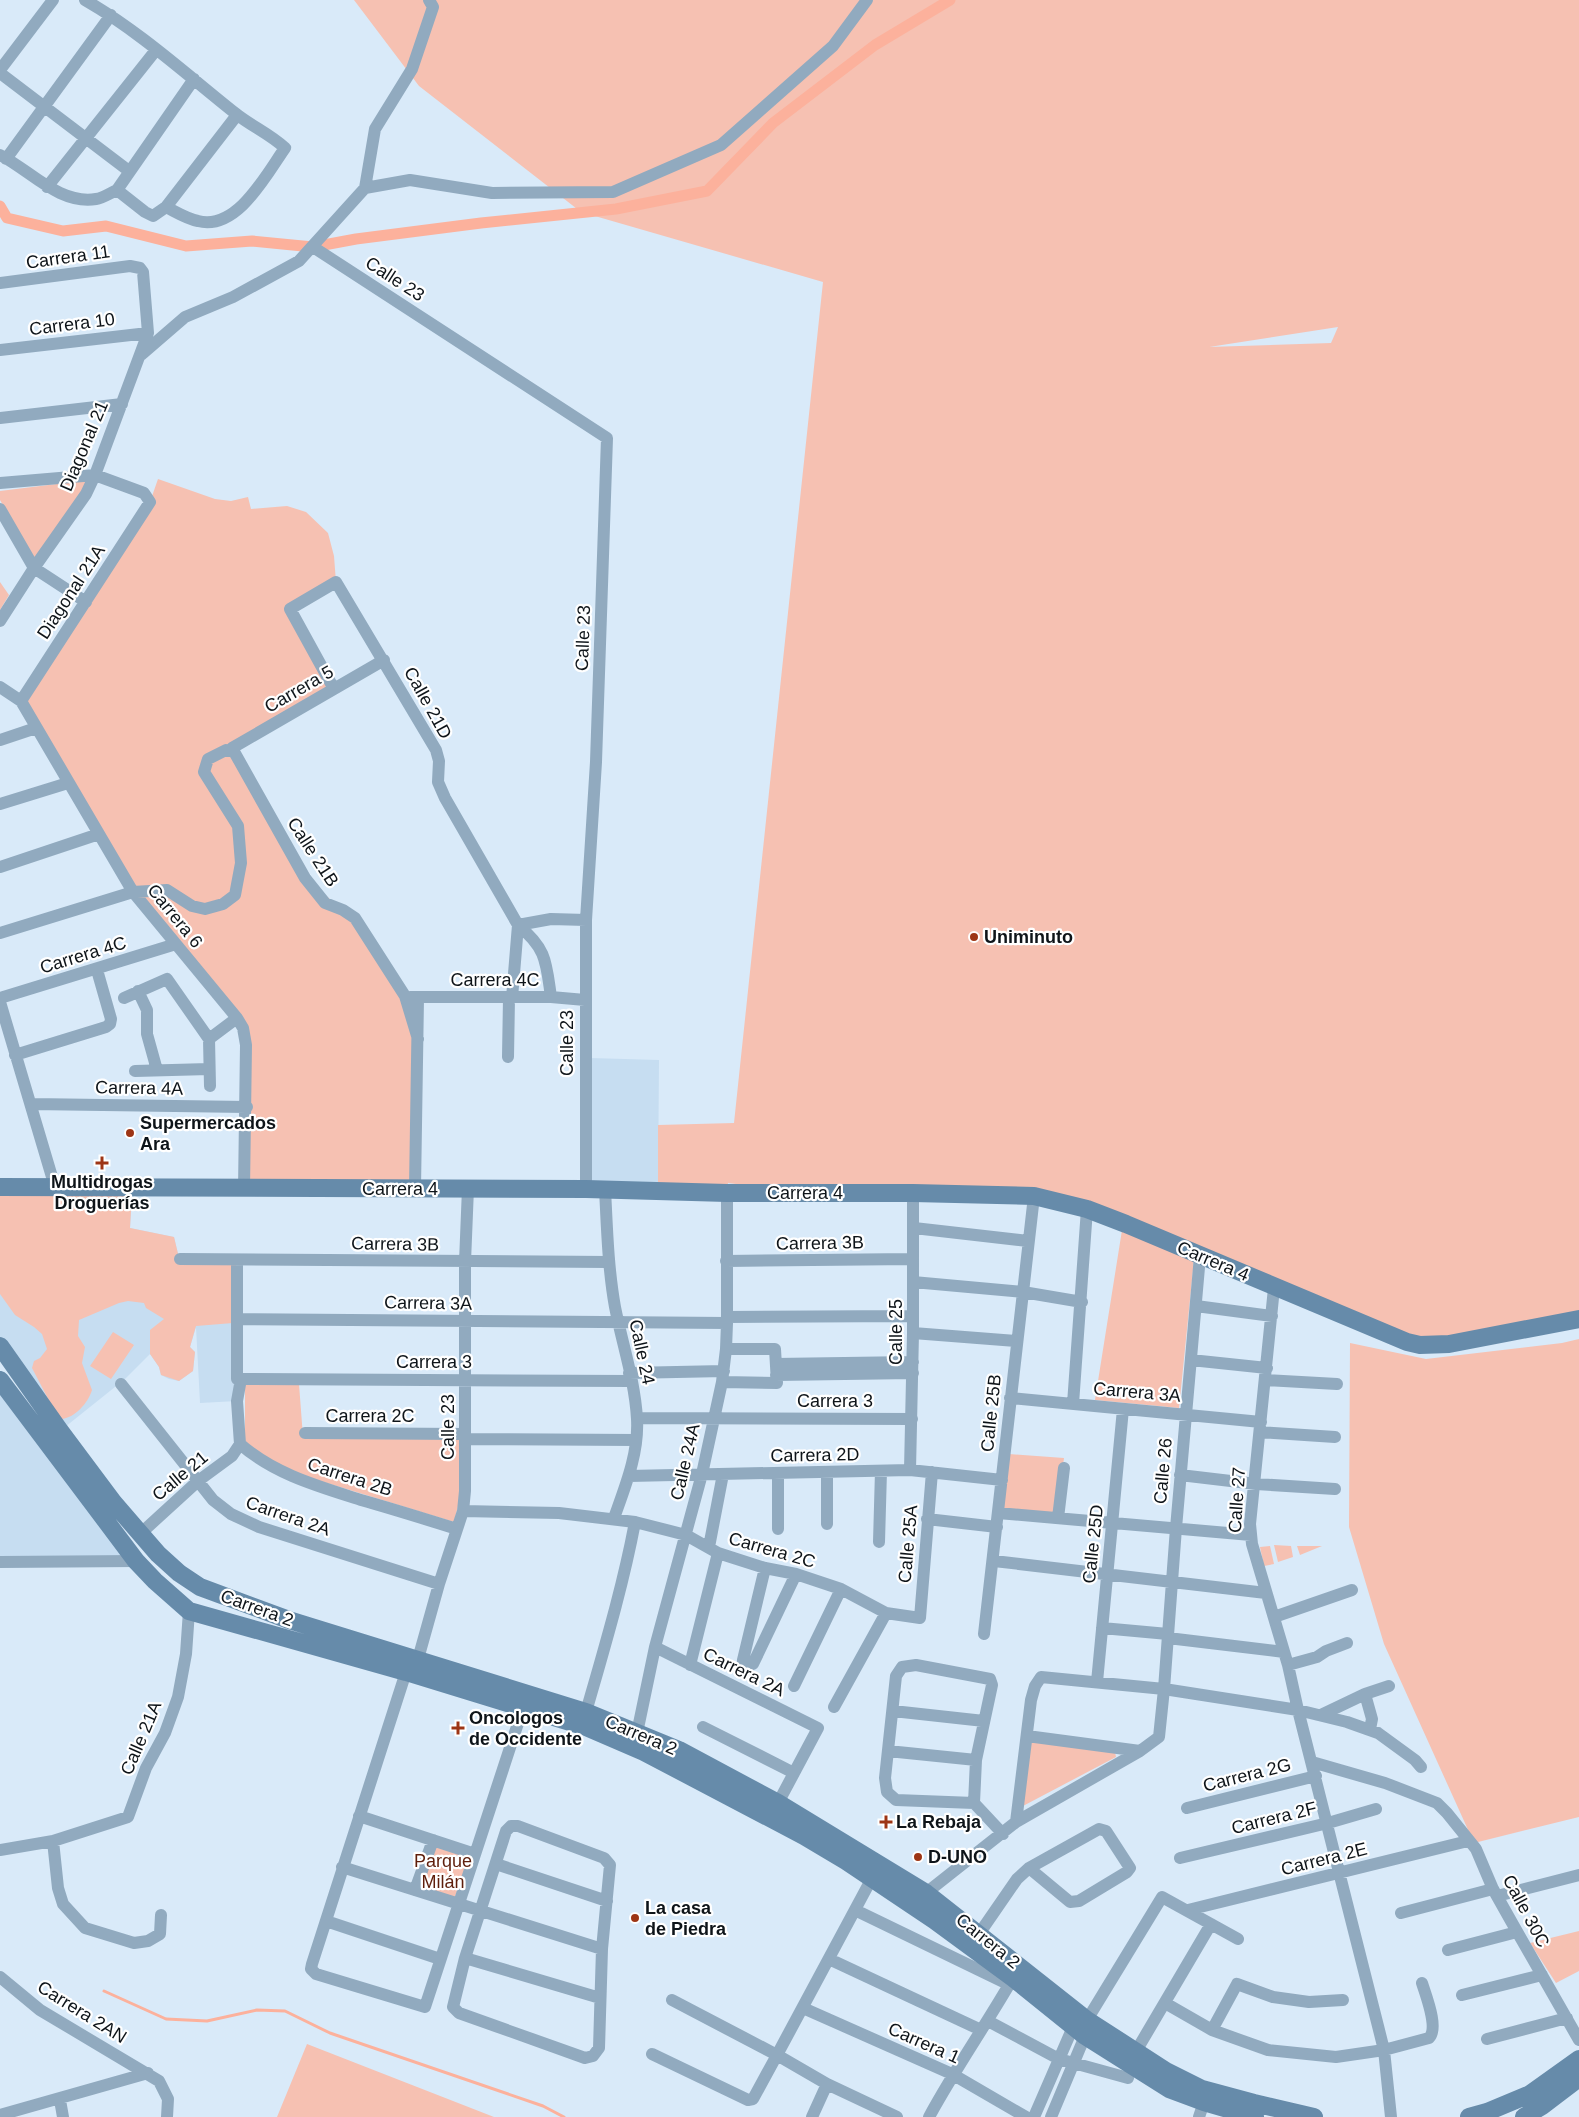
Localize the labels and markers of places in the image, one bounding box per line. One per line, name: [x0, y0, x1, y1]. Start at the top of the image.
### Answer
place label: Uniminuto: [984, 927, 1073, 947]
marker: Uniminuto: [968, 931, 980, 943]
place label: Supermercados Ara: [140, 1113, 276, 1154]
marker: Supermercados Ara: [124, 1127, 136, 1139]
marker: Multidrogas Droguerías: [96, 1157, 108, 1169]
place label: Multidrogas Droguerías: [51, 1172, 153, 1213]
place label: Oncologos de Occidente: [469, 1708, 582, 1749]
marker: Oncologos de Occidente: [451, 1721, 465, 1735]
place label: La Rebaja: [896, 1812, 982, 1832]
marker: La Rebaja: [880, 1816, 892, 1828]
place label: D-UNO: [928, 1847, 987, 1867]
marker: D-UNO: [912, 1851, 924, 1863]
place label: La casa de Piedra: [645, 1898, 727, 1939]
marker: La casa de Piedra: [629, 1912, 641, 1924]

